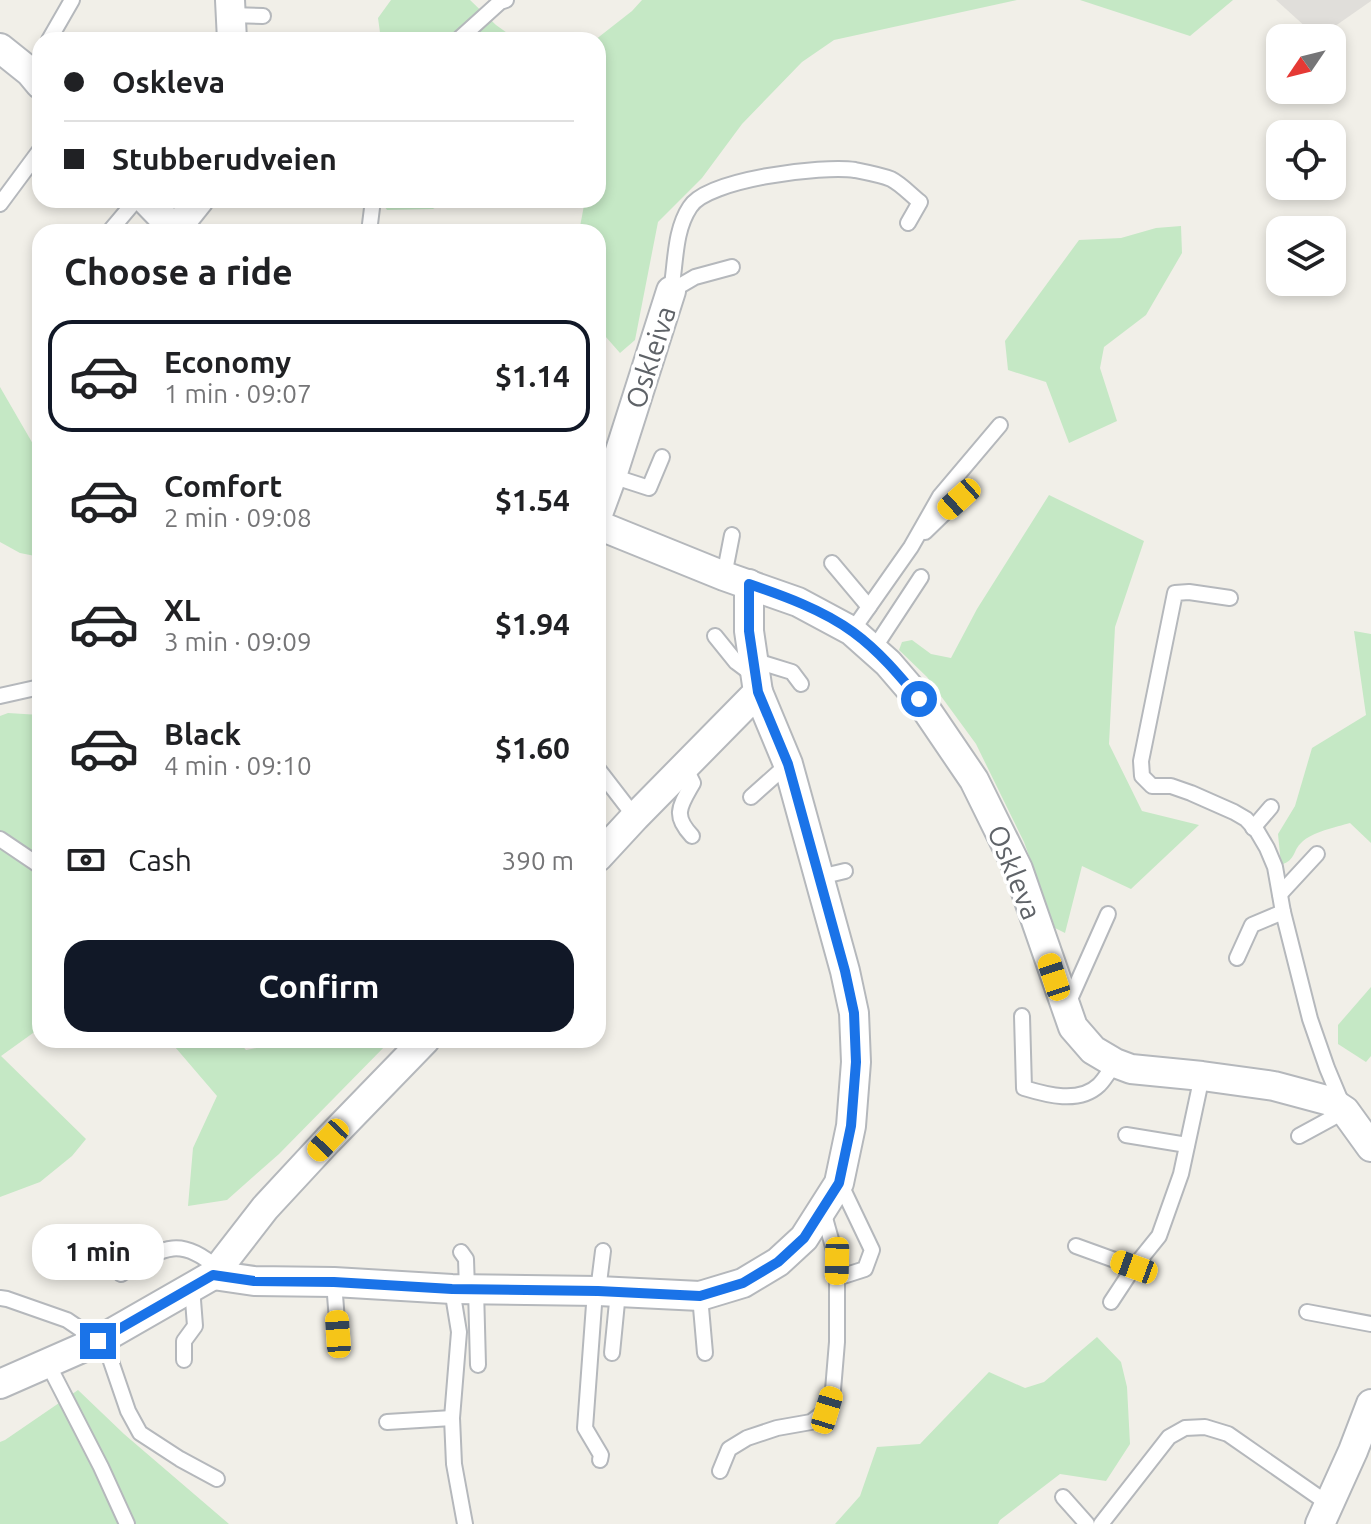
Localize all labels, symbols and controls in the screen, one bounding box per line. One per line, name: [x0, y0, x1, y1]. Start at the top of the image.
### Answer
north arrow: [1266, 24, 1346, 104]
map controls: [1266, 24, 1346, 296]
text: Oskleva: [112, 65, 225, 99]
button: locate: [1266, 120, 1346, 200]
text: Stubberudveien: [112, 142, 337, 176]
button: layers: [1266, 216, 1346, 296]
text: Choose a ride: [64, 251, 293, 292]
street label: Oskleiva: [619, 302, 681, 412]
icon: car: [68, 340, 140, 412]
text: Economy: [164, 345, 291, 379]
text: $1.14: [495, 359, 570, 393]
text: 1 min · 09:07: [164, 379, 312, 408]
icon: car: [68, 464, 140, 536]
text: Comfort: [164, 469, 282, 503]
car: [933, 474, 985, 524]
text: $1.54: [495, 483, 570, 517]
text: 2 min · 09:08: [164, 503, 312, 532]
icon: car: [68, 588, 140, 660]
text: XL: [164, 593, 200, 627]
text: $1.94: [495, 607, 570, 641]
text: 3 min · 09:09: [164, 627, 312, 656]
route start: [901, 681, 937, 717]
icon: car: [68, 712, 140, 784]
text: Black: [164, 717, 241, 751]
text: $1.60: [495, 731, 570, 765]
text: 4 min · 09:10: [164, 751, 312, 780]
street label: Oskleva: [982, 820, 1048, 924]
icon: cash: [64, 838, 108, 882]
text: Cash: [128, 843, 192, 877]
text: 390 m: [502, 846, 574, 875]
button: Confirm: [64, 940, 574, 1032]
car: [1035, 950, 1073, 1004]
car: [303, 1114, 353, 1166]
callout: 1 min: [32, 1225, 164, 1281]
text: 1 min: [65, 1237, 131, 1266]
car: [825, 1237, 849, 1285]
car: [1107, 1248, 1161, 1286]
car: [324, 1309, 352, 1359]
route end: [80, 1323, 116, 1359]
car: [809, 1384, 845, 1436]

